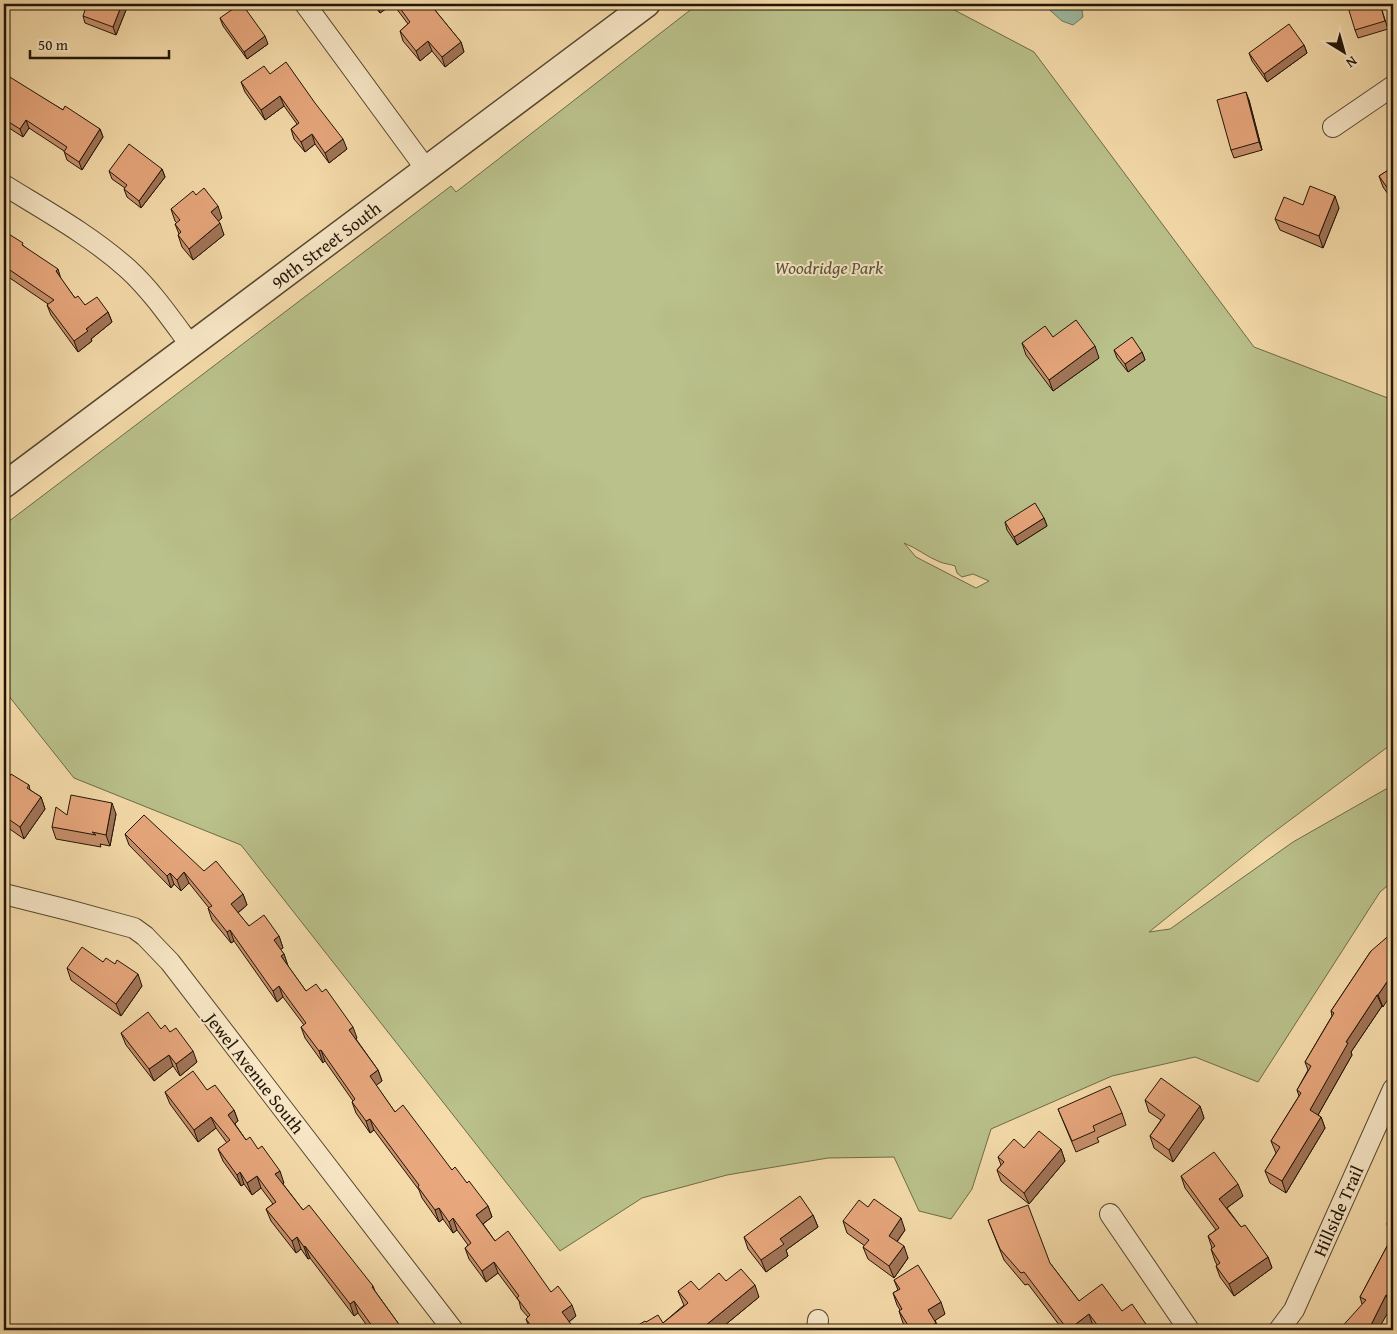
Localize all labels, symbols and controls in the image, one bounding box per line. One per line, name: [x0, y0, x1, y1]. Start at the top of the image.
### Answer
scale bar: [30, 28, 169, 60]
north arrow: [1320, 28, 1370, 78]
text: 50 m: [38, 34, 69, 55]
text: N: [1342, 52, 1362, 74]
street label: 90th Street South: [265, 195, 387, 295]
park label: Woodridge Park: [775, 254, 884, 281]
street label: Jewel Avenue South: [198, 1005, 311, 1139]
street label: Hillside Trail: [1306, 1161, 1370, 1261]

